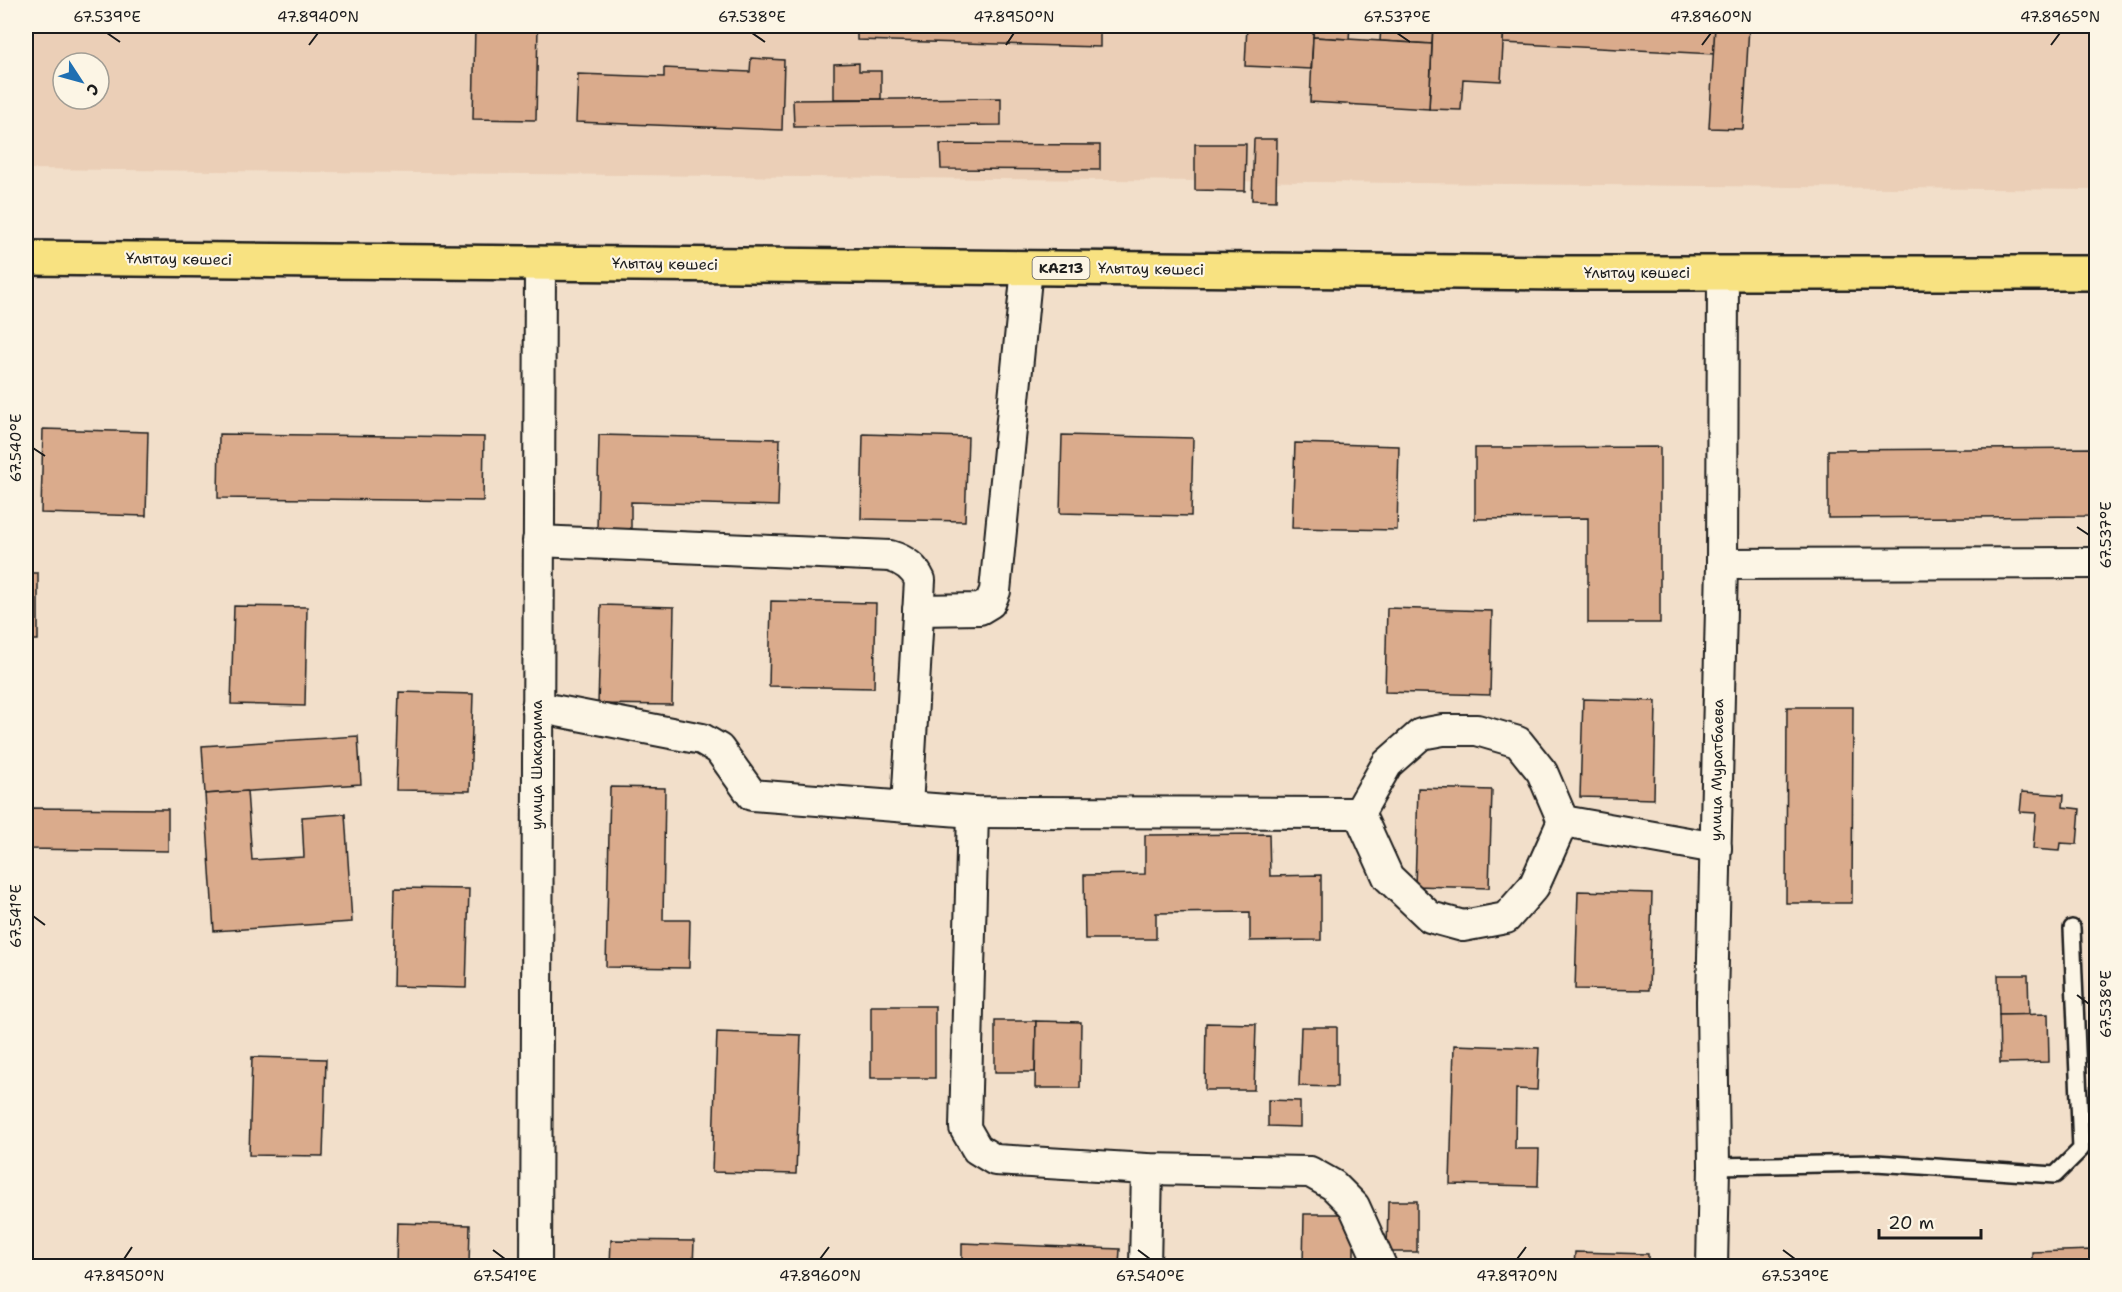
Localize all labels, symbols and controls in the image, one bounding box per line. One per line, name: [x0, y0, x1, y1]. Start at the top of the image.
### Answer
text: 67.539°E: [73, 7, 141, 27]
text: 47.8940°N: [277, 7, 359, 27]
text: 67.538°E: [718, 7, 786, 27]
text: 47.8950°N: [974, 7, 1054, 27]
text: 67.537°E: [1363, 7, 1431, 27]
text: 47.8960°N: [1670, 7, 1752, 27]
text: 47.8965°N: [2020, 7, 2100, 27]
north arrow: [51, 51, 111, 111]
text: С: [81, 79, 104, 100]
street label: Ұлытау көшесі: [126, 248, 232, 270]
street label: Ұлытау көшесі: [612, 253, 718, 275]
road number: KAZ13: [1032, 257, 1090, 279]
street label: Ұлытау көшесі: [1098, 258, 1204, 280]
street label: Ұлытау көшесі: [1584, 263, 1690, 283]
text: 67.540°E: [6, 414, 26, 482]
text: 67.537°E: [2096, 501, 2116, 569]
street label: улица Муратбаева: [1706, 698, 1728, 841]
street label: улица Шакарима: [527, 699, 547, 830]
text: 67.541°E: [6, 884, 26, 948]
text: 67.538°E: [2096, 970, 2116, 1038]
scale bar: [1879, 1202, 1981, 1240]
text: 20 m: [1888, 1211, 1934, 1235]
text: 47.8950°N: [84, 1266, 164, 1286]
text: 67.541°E: [473, 1266, 537, 1286]
text: 47.8960°N: [779, 1266, 861, 1286]
text: 67.540°E: [1116, 1266, 1184, 1286]
text: 47.8970°N: [1476, 1266, 1558, 1286]
text: 67.539°E: [1761, 1266, 1829, 1286]

